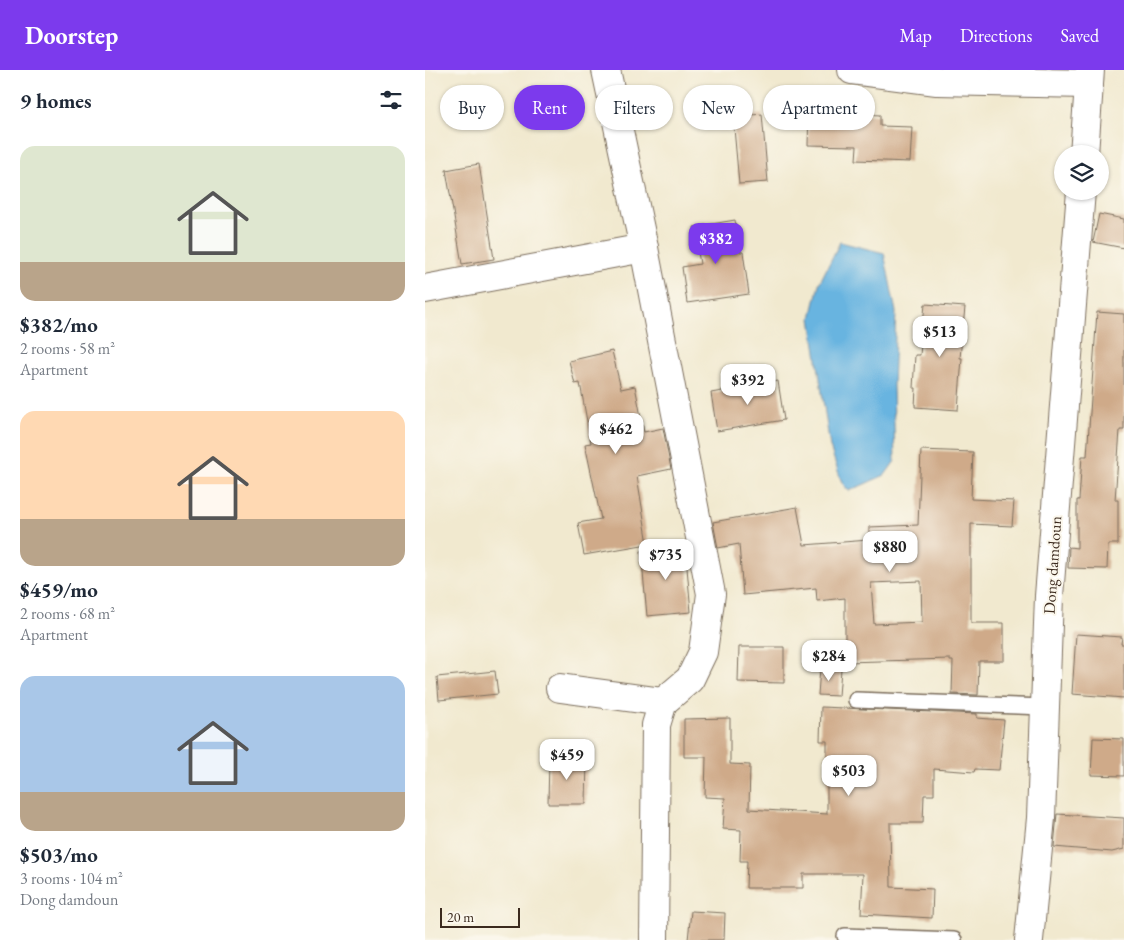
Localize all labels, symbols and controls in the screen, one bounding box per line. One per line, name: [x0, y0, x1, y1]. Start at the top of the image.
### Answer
text: Doorstep: [25, 20, 118, 51]
text: Map: [900, 24, 932, 47]
text: Directions: [960, 24, 1032, 47]
text: Saved: [1060, 24, 1099, 47]
chip: Buy: [440, 85, 504, 130]
chip: Rent: [514, 85, 585, 130]
chip: Filters: [595, 85, 673, 130]
chip: New: [683, 85, 753, 130]
chip: Apartment: [763, 85, 875, 130]
icon: filters: [377, 86, 405, 114]
text: 9 homes: [20, 87, 92, 114]
map controls: [1054, 145, 1109, 200]
button: layers: [1054, 145, 1109, 200]
icon: home: [168, 178, 258, 268]
pin: $382: [686, 222, 746, 265]
text: $382: [700, 228, 732, 249]
text: $382/mo: [20, 311, 98, 338]
pin: $513: [910, 316, 970, 358]
text: $513: [924, 321, 956, 342]
text: 2 rooms · 58 m²: [20, 338, 115, 359]
text: Apartment: [20, 359, 88, 380]
pin: $392: [718, 364, 778, 406]
text: $392: [732, 369, 764, 390]
pin: $462: [586, 412, 646, 455]
text: $462: [600, 418, 632, 439]
icon: home: [168, 443, 258, 533]
street label: Dong damdoun: [1039, 515, 1066, 615]
pin: $880: [860, 530, 920, 573]
text: $880: [874, 536, 906, 557]
pin: $735: [636, 538, 696, 581]
text: $735: [650, 544, 682, 565]
text: $459/mo: [20, 576, 98, 603]
text: 2 rooms · 68 m²: [20, 603, 115, 624]
text: Apartment: [20, 624, 88, 645]
pin: $284: [799, 640, 859, 682]
text: $284: [813, 645, 845, 666]
icon: home: [168, 708, 258, 798]
pin: $459: [537, 738, 597, 781]
text: $459: [551, 744, 583, 765]
pin: $503: [819, 754, 879, 797]
text: $503: [833, 760, 865, 781]
text: $503/mo: [20, 841, 98, 868]
text: 3 rooms · 104 m²: [20, 868, 123, 889]
text: Dong damdoun: [20, 889, 118, 910]
scale bar: [440, 905, 520, 928]
text: 20 m: [447, 908, 474, 926]

